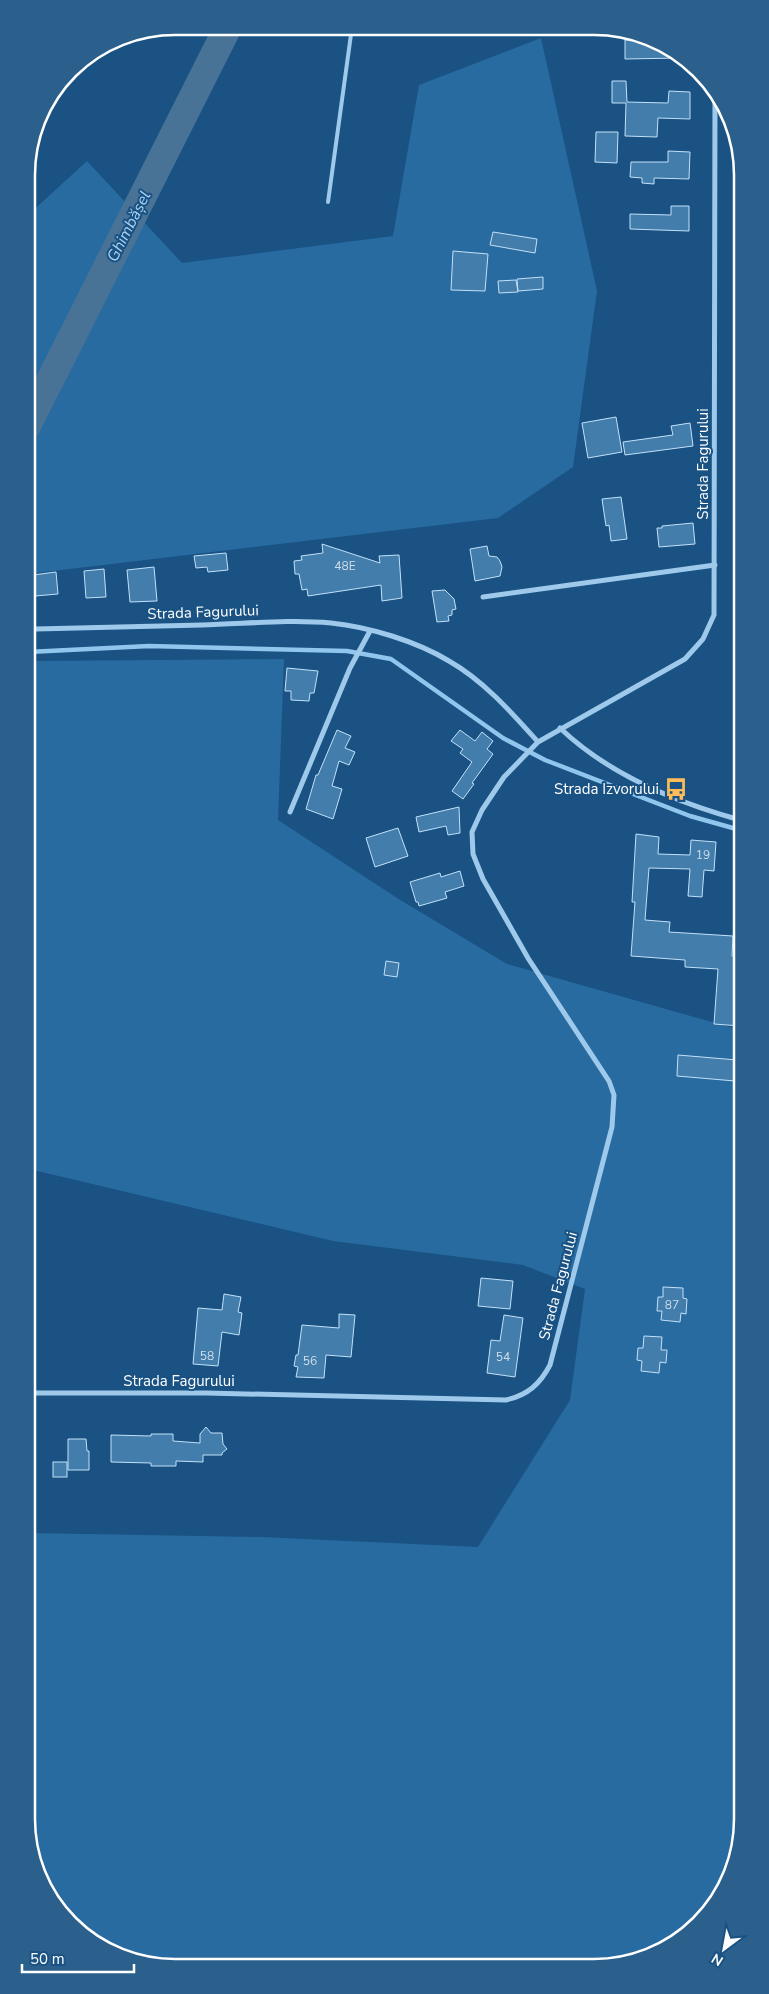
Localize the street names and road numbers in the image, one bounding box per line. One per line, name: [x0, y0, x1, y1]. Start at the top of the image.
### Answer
street label: Strada Fagurului: [693, 408, 713, 520]
street label: Strada Fagurului: [147, 600, 259, 624]
street label: Strada Fagurului: [534, 1230, 582, 1342]
street label: Strada Fagurului: [123, 1371, 235, 1391]

